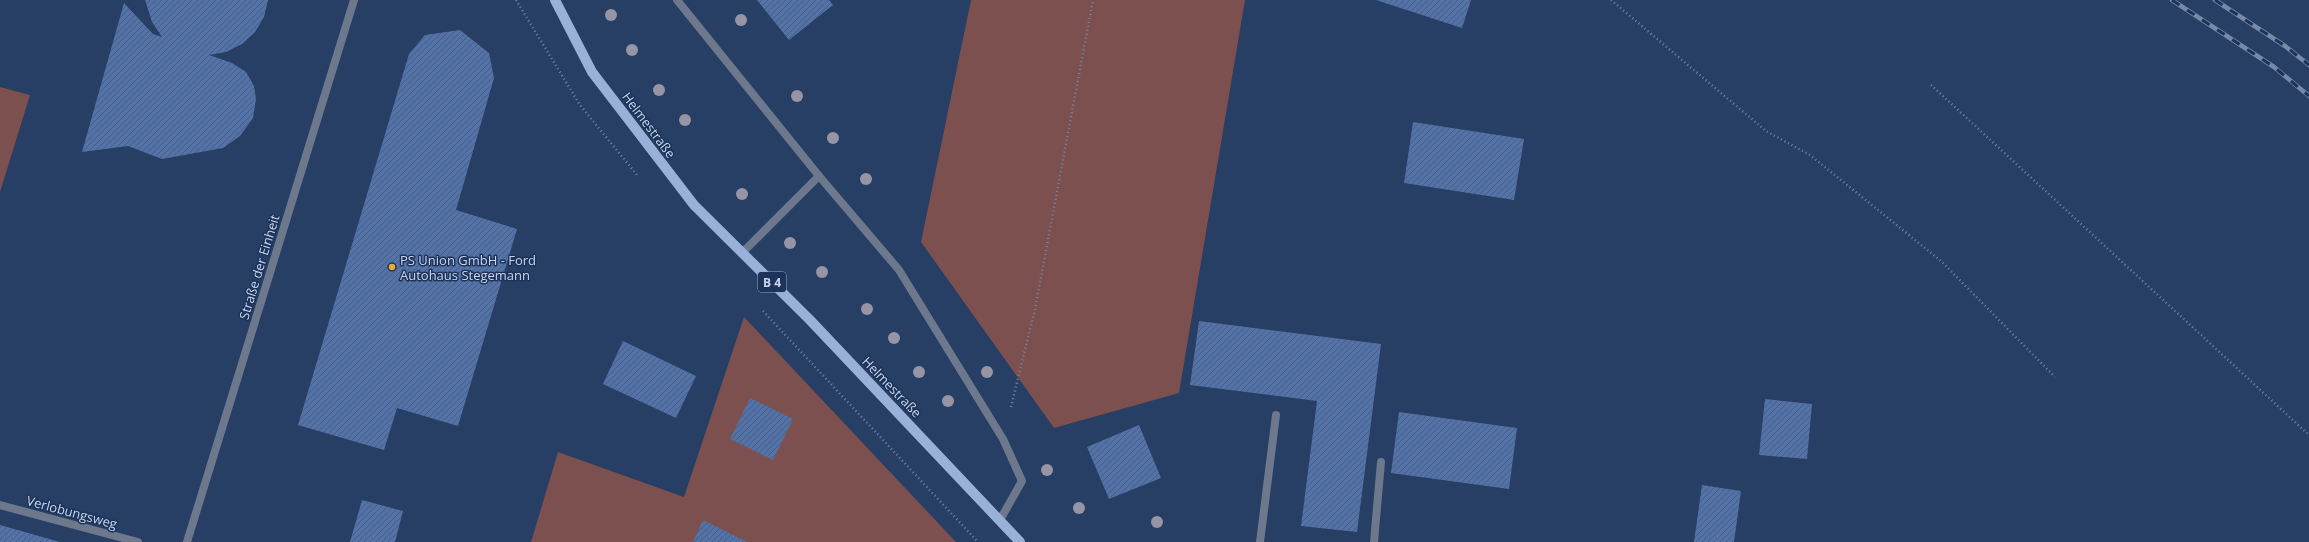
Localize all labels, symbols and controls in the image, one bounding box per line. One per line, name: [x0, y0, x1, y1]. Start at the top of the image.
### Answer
street label: Helmestraße: [618, 88, 680, 162]
street label: Straße der Einheit: [235, 212, 284, 322]
place label: PS Union GmbH - Ford Autohaus Stegemann: [400, 251, 536, 284]
marker: PS Union GmbH - Ford Autohaus Stegemann: [387, 262, 397, 272]
road number: B 4: [758, 272, 786, 292]
street label: Helmestraße: [858, 353, 926, 421]
street label: Verlobungsweg: [25, 491, 119, 533]

